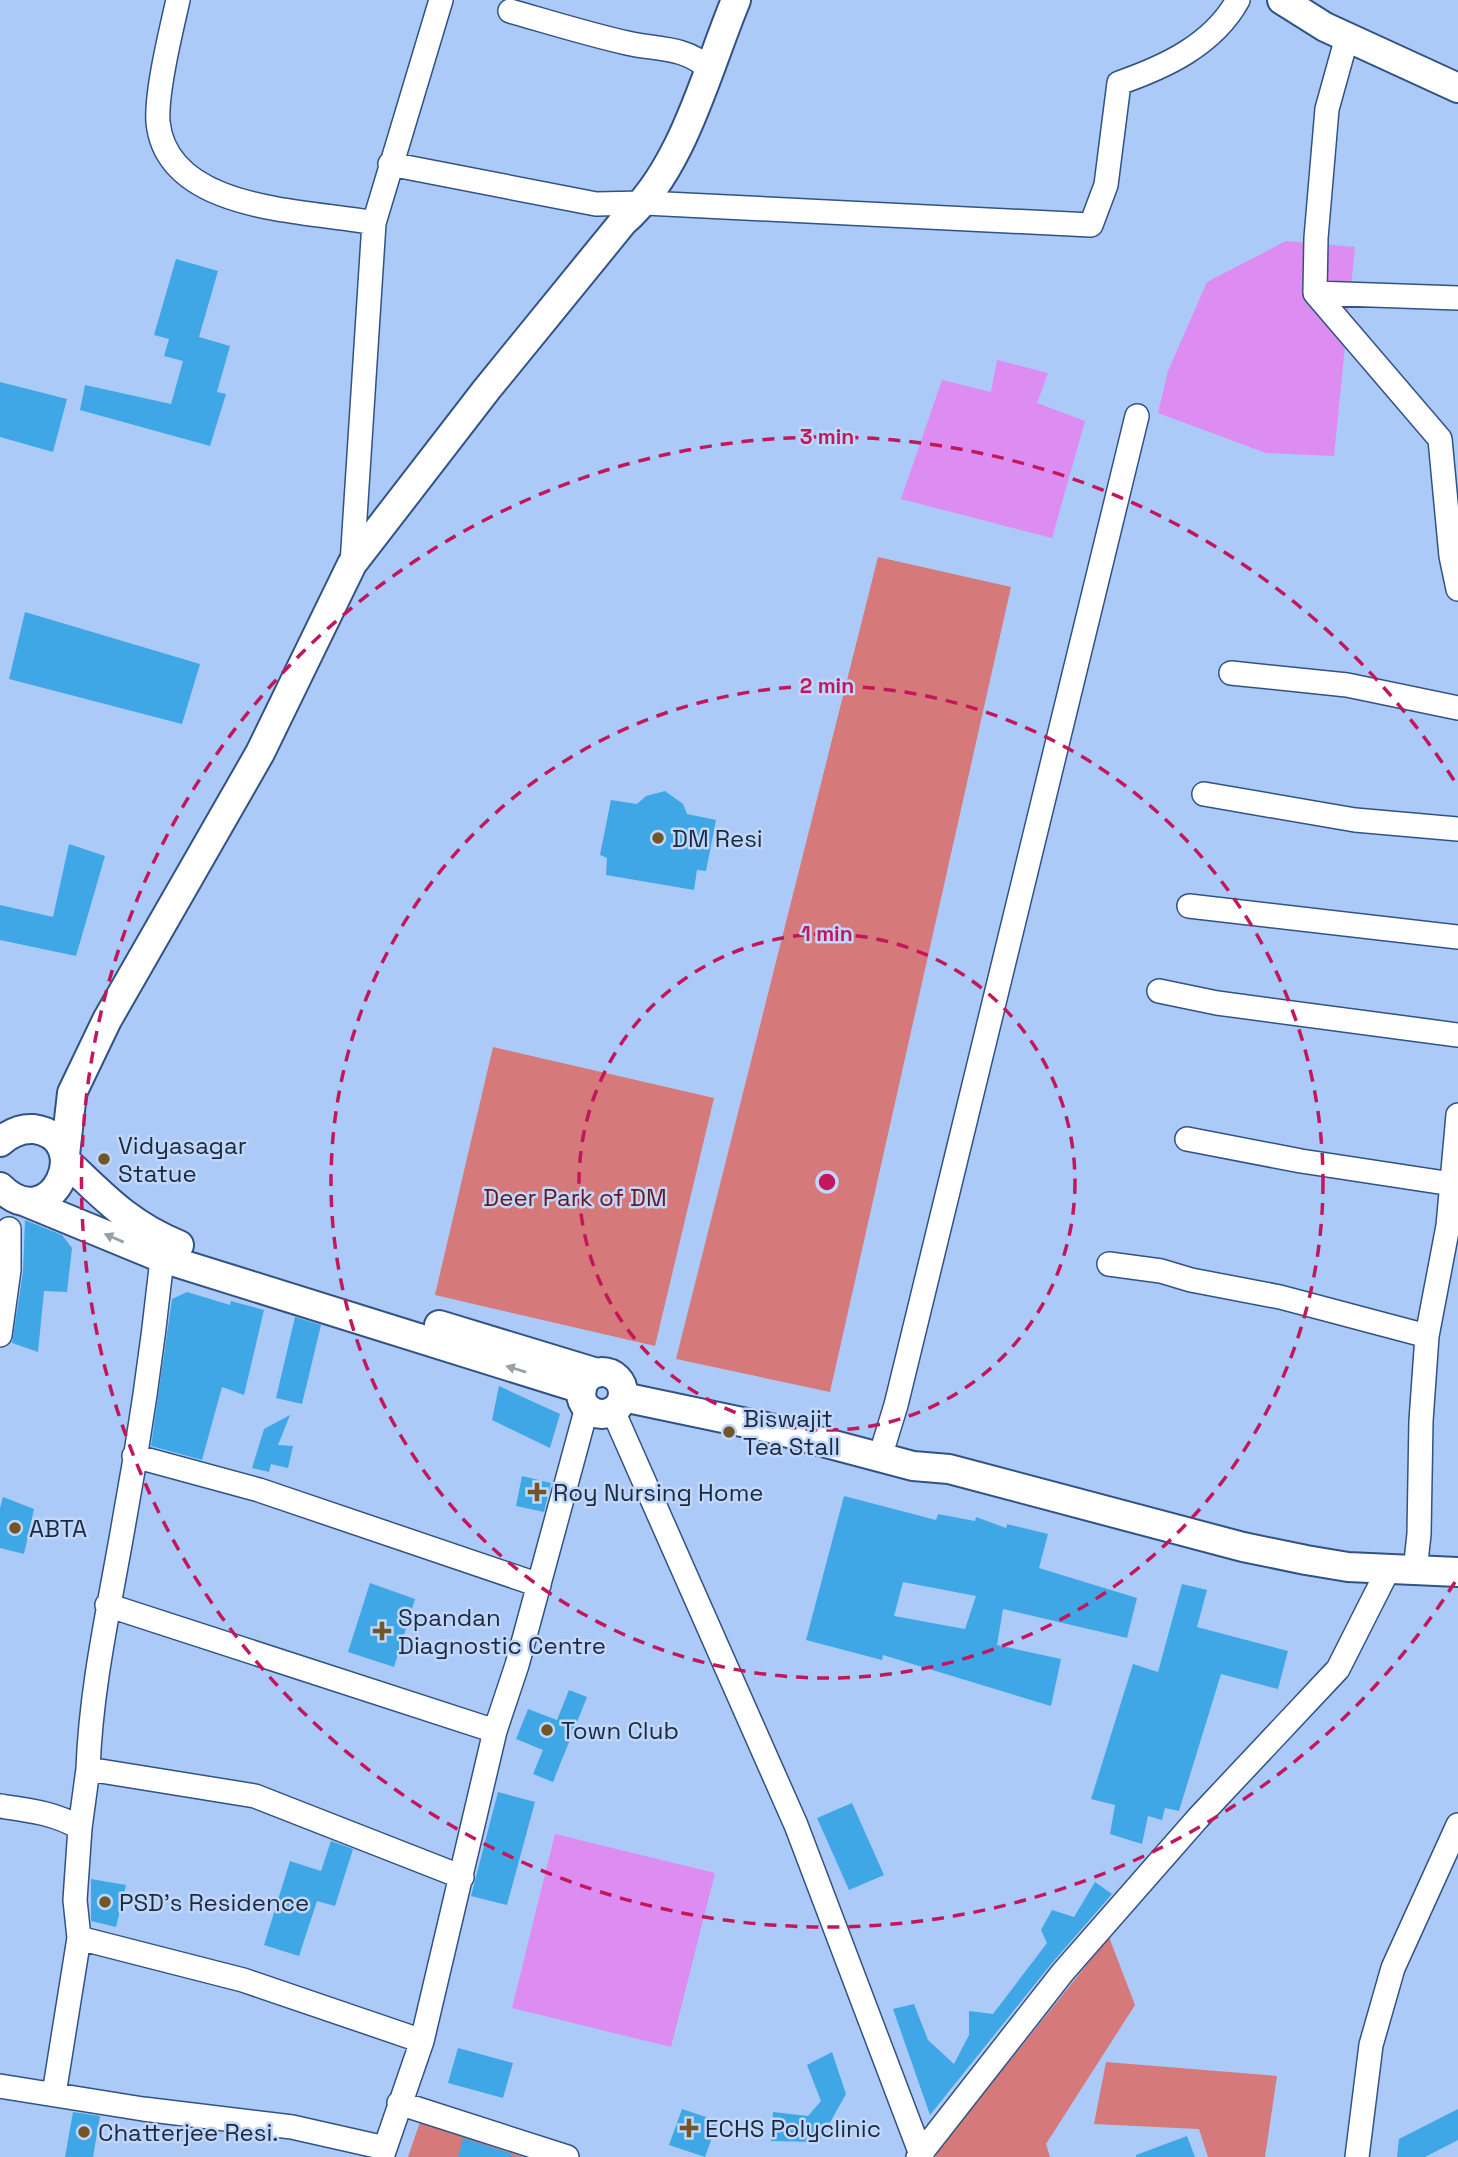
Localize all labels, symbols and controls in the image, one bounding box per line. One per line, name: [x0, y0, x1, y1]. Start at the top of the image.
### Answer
text: 3 min: [800, 423, 854, 450]
text: 2 min: [800, 672, 854, 699]
place label: DM Resi: [672, 823, 763, 854]
marker: DM Resi: [650, 830, 666, 846]
text: 1 min: [801, 920, 853, 947]
place label: Vidyasagar Statue: [118, 1130, 247, 1189]
marker: Vidyasagar Statue: [96, 1151, 112, 1167]
centre of rings: [815, 1170, 839, 1194]
park label: Deer Park of DM: [483, 1182, 667, 1213]
one-way arrow: [103, 1232, 124, 1243]
one-way arrow: [506, 1363, 527, 1373]
place label: Biswajit Tea Stall: [743, 1403, 840, 1462]
marker: Biswajit Tea Stall: [721, 1424, 737, 1440]
place label: Roy Nursing Home: [553, 1477, 764, 1508]
marker: Roy Nursing Home: [527, 1482, 547, 1502]
place label: ABTA: [29, 1513, 87, 1544]
marker: ABTA: [7, 1520, 23, 1536]
place label: Spandan Diagnostic Centre: [398, 1602, 606, 1661]
marker: Spandan Diagnostic Centre: [372, 1621, 392, 1641]
place label: Town Club: [561, 1715, 679, 1746]
marker: Town Club: [539, 1722, 555, 1738]
place label: PSD's Residence: [119, 1887, 309, 1918]
marker: PSD's Residence: [97, 1894, 113, 1910]
place label: ECHS Polyclinic: [705, 2113, 881, 2144]
place label: Chatterjee Resi.: [98, 2117, 278, 2148]
marker: ECHS Polyclinic: [679, 2118, 699, 2138]
marker: Chatterjee Resi.: [76, 2124, 92, 2140]

